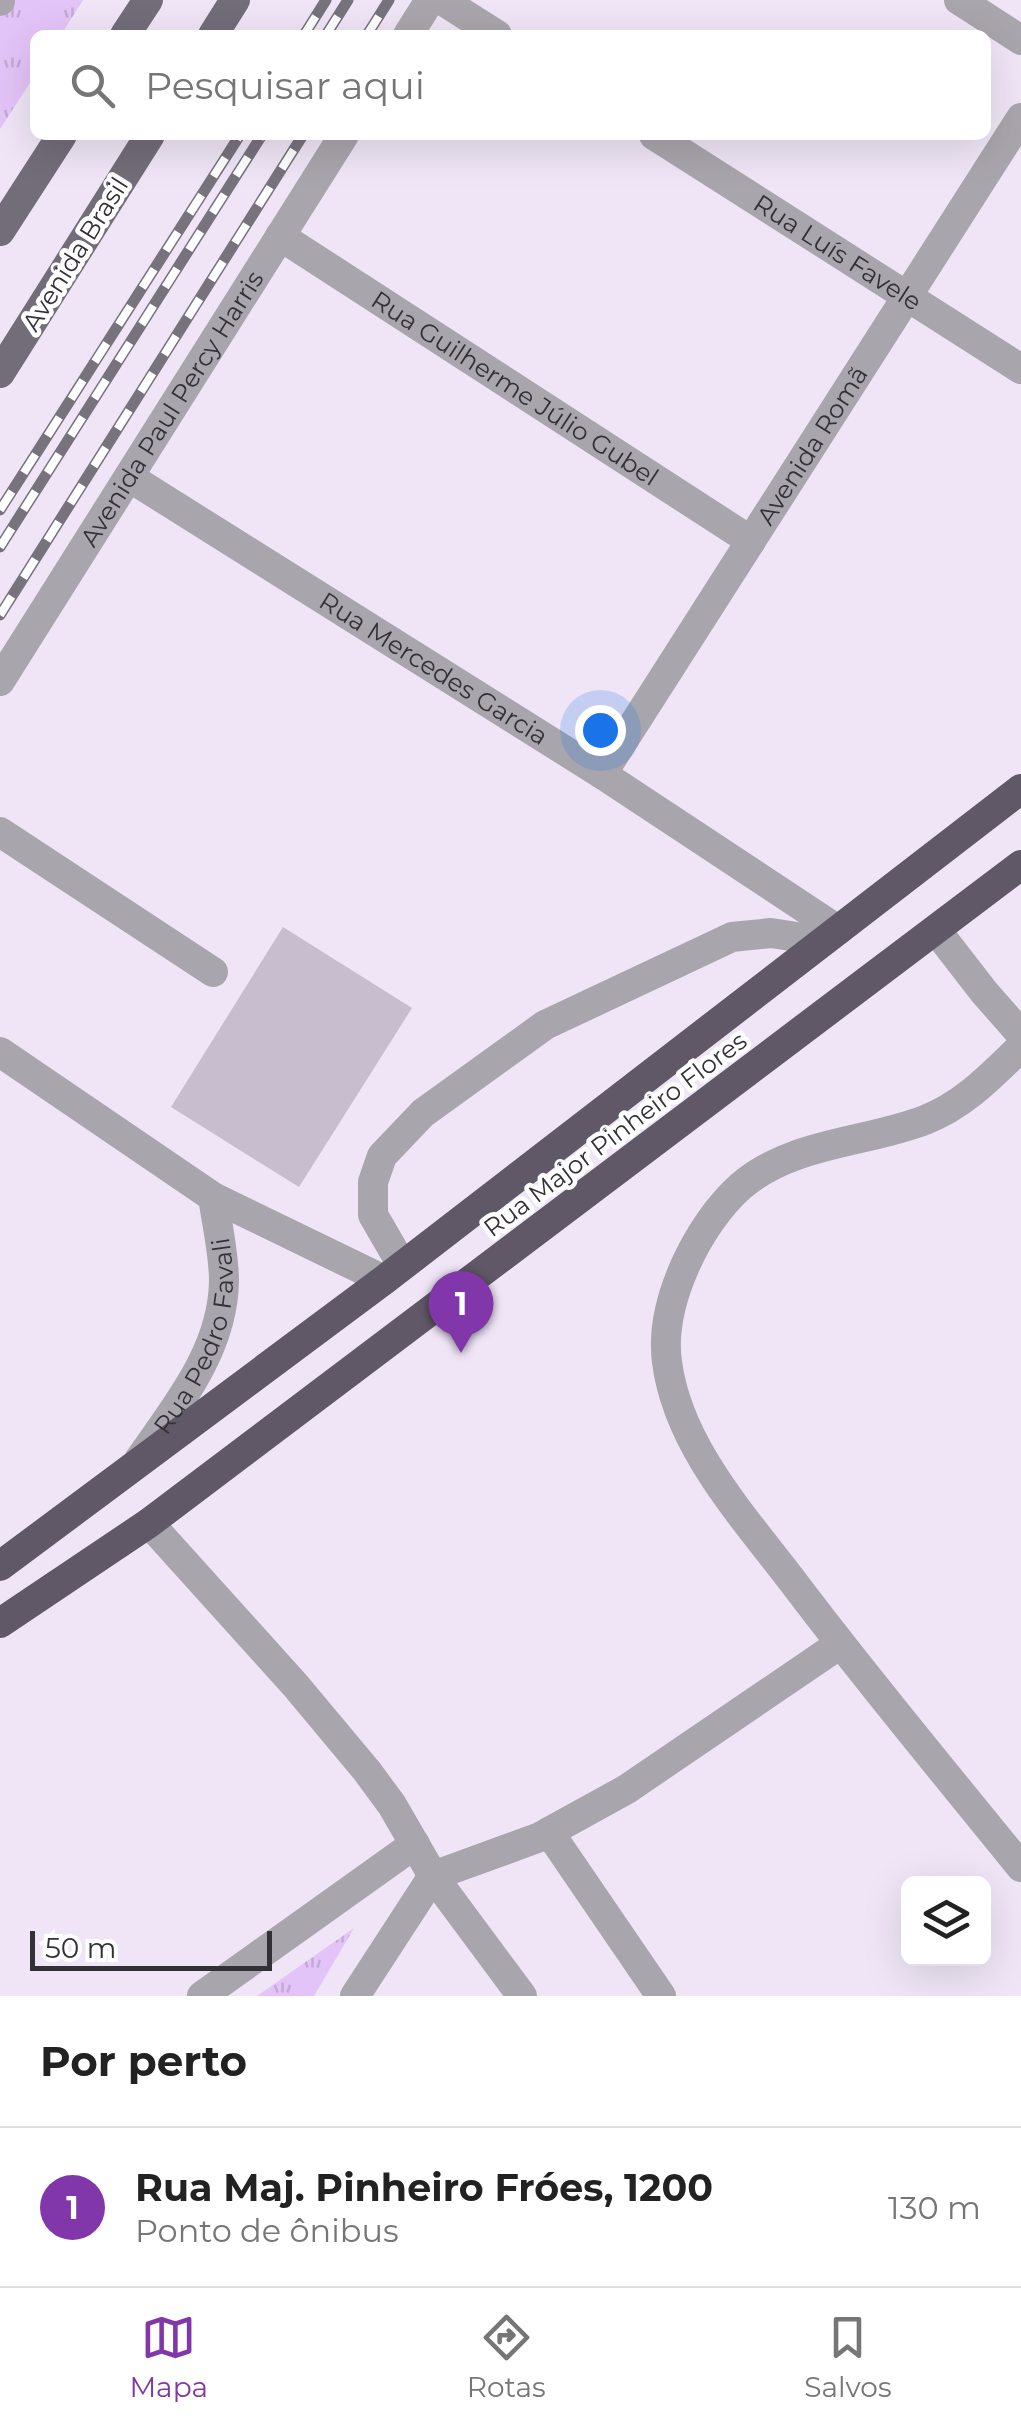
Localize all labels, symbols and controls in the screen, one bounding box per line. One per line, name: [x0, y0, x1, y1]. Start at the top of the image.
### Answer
search box: [30, 30, 991, 140]
icon: search: [65, 58, 120, 113]
text: Pesquisar aqui: [145, 62, 425, 109]
street label: Avenida Brasil: [16, 172, 134, 336]
street label: Rua Luís Favele: [748, 188, 927, 317]
street label: Avenida Paul Percy Harris: [74, 265, 270, 552]
street label: Rua Guilherme Júlio Gubel: [366, 284, 664, 492]
street label: Avenida Romã: [750, 360, 874, 530]
street label: Rua Mercedes Garcia: [314, 586, 554, 751]
your location: [575, 705, 626, 756]
street label: Rua Major Pinheiro Flores: [478, 1025, 752, 1243]
street label: Rua Pedro Favali: [147, 1236, 239, 1440]
pin: 1: [428, 1270, 494, 1353]
map controls: [901, 1876, 991, 1966]
button: layers: [901, 1876, 991, 1966]
scale bar: [30, 1926, 272, 1970]
text: 50 m: [45, 1931, 116, 1965]
text: Por perto: [40, 2035, 247, 2087]
text: Rua Maj. Pinheiro Fróes, 1200: [135, 2164, 713, 2211]
text: 1: [66, 2188, 79, 2227]
text: 130 m: [888, 2188, 981, 2227]
text: Ponto de ônibus: [135, 2211, 399, 2250]
tab: Mapa: [129, 2310, 208, 2404]
tab: Rotas: [467, 2310, 546, 2404]
tab: Salvos: [804, 2310, 892, 2404]

